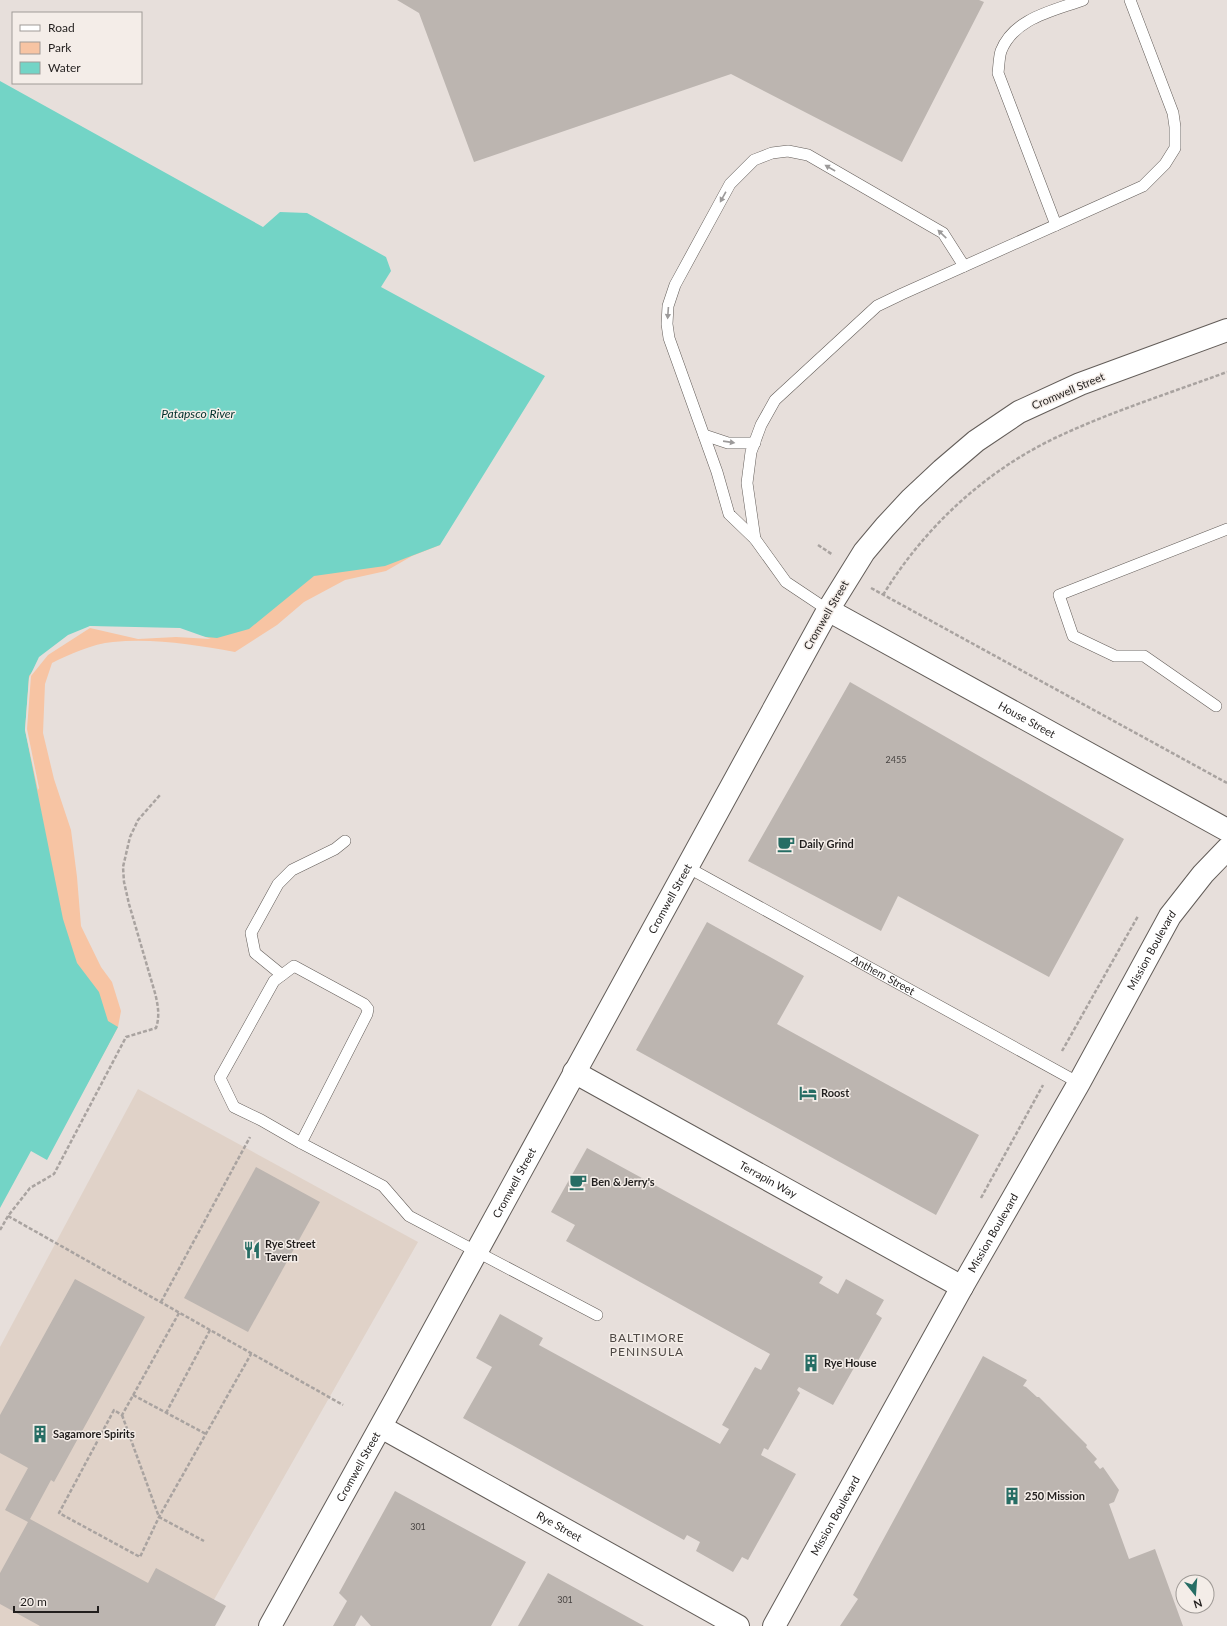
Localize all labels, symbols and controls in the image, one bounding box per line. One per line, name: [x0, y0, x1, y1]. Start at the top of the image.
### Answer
legend: [12, 12, 142, 84]
text: Road: [48, 20, 75, 35]
text: Park: [48, 40, 72, 55]
text: Water: [48, 60, 81, 75]
one-way arrow: [824, 165, 836, 172]
one-way arrow: [720, 191, 727, 202]
one-way arrow: [937, 230, 947, 239]
one-way arrow: [664, 307, 671, 319]
street label: Cromwell Street: [1030, 369, 1106, 412]
water label: Patapsco River: [161, 406, 236, 421]
one-way arrow: [722, 439, 735, 445]
street label: Cromwell Street: [801, 578, 851, 652]
street label: House Street: [996, 698, 1058, 740]
house number: 2455: [886, 754, 906, 765]
cafe icon: Daily Grind: [776, 834, 796, 854]
place label: Daily Grind: [799, 837, 854, 850]
street label: Cromwell Street: [645, 861, 694, 936]
street label: Mission Boulevard: [1124, 907, 1178, 992]
street label: Anthem Street: [850, 952, 917, 997]
hotel icon: Roost: [798, 1083, 818, 1103]
place label: Roost: [821, 1086, 850, 1099]
street label: Cromwell Street: [489, 1145, 538, 1220]
street label: Terrapin Way: [737, 1158, 800, 1200]
cafe icon: Ben & Jerry's: [568, 1172, 588, 1192]
place label: Ben & Jerry's: [591, 1175, 655, 1188]
street label: Mission Boulevard: [965, 1191, 1020, 1274]
place label: Rye Street Tavern: [265, 1237, 317, 1263]
restaurant icon: Rye Street Tavern: [242, 1240, 262, 1260]
district label: BALTIMORE PENINSULA: [609, 1330, 685, 1359]
building icon: Rye House: [801, 1353, 821, 1373]
place label: Rye House: [824, 1356, 877, 1369]
building icon: Sagamore Spirits: [30, 1424, 50, 1444]
place label: Sagamore Spirits: [53, 1427, 135, 1440]
street label: Cromwell Street: [333, 1429, 382, 1504]
street label: Mission Boulevard: [807, 1474, 862, 1558]
building icon: 250 Mission: [1002, 1486, 1022, 1506]
place label: 250 Mission: [1025, 1489, 1085, 1502]
street label: Rye Street: [534, 1508, 584, 1544]
house number: 301: [410, 1521, 426, 1532]
north arrow: [1175, 1574, 1215, 1614]
scale bar: [14, 1588, 98, 1614]
text: 20 m: [20, 1594, 47, 1609]
house number: 301: [557, 1594, 573, 1605]
text: N: [1192, 1597, 1204, 1611]

